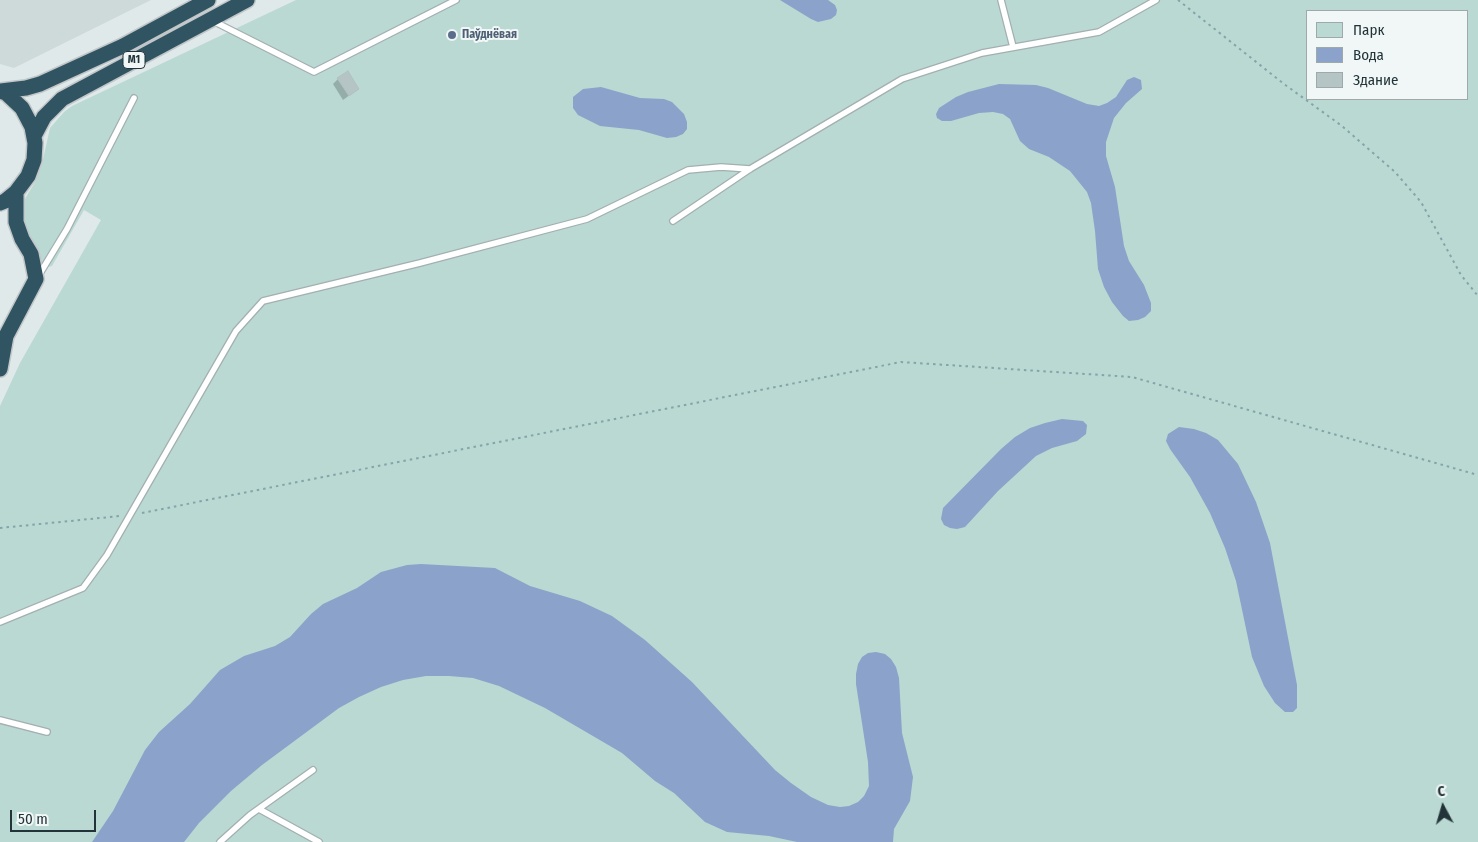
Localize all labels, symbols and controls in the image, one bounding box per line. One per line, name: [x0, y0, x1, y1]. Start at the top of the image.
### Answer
legend: [1306, 10, 1468, 100]
text: Парк: [1353, 21, 1384, 39]
place label: Паўднёвая: [462, 28, 517, 42]
marker: Паўднёвая: [446, 29, 458, 41]
text: Вода: [1353, 46, 1384, 64]
road number: М1: [123, 52, 145, 68]
text: Здание: [1353, 71, 1399, 89]
north arrow: [1418, 782, 1468, 832]
text: С: [1437, 783, 1446, 800]
scale bar: [12, 800, 99, 832]
text: 50 m: [18, 810, 48, 828]

